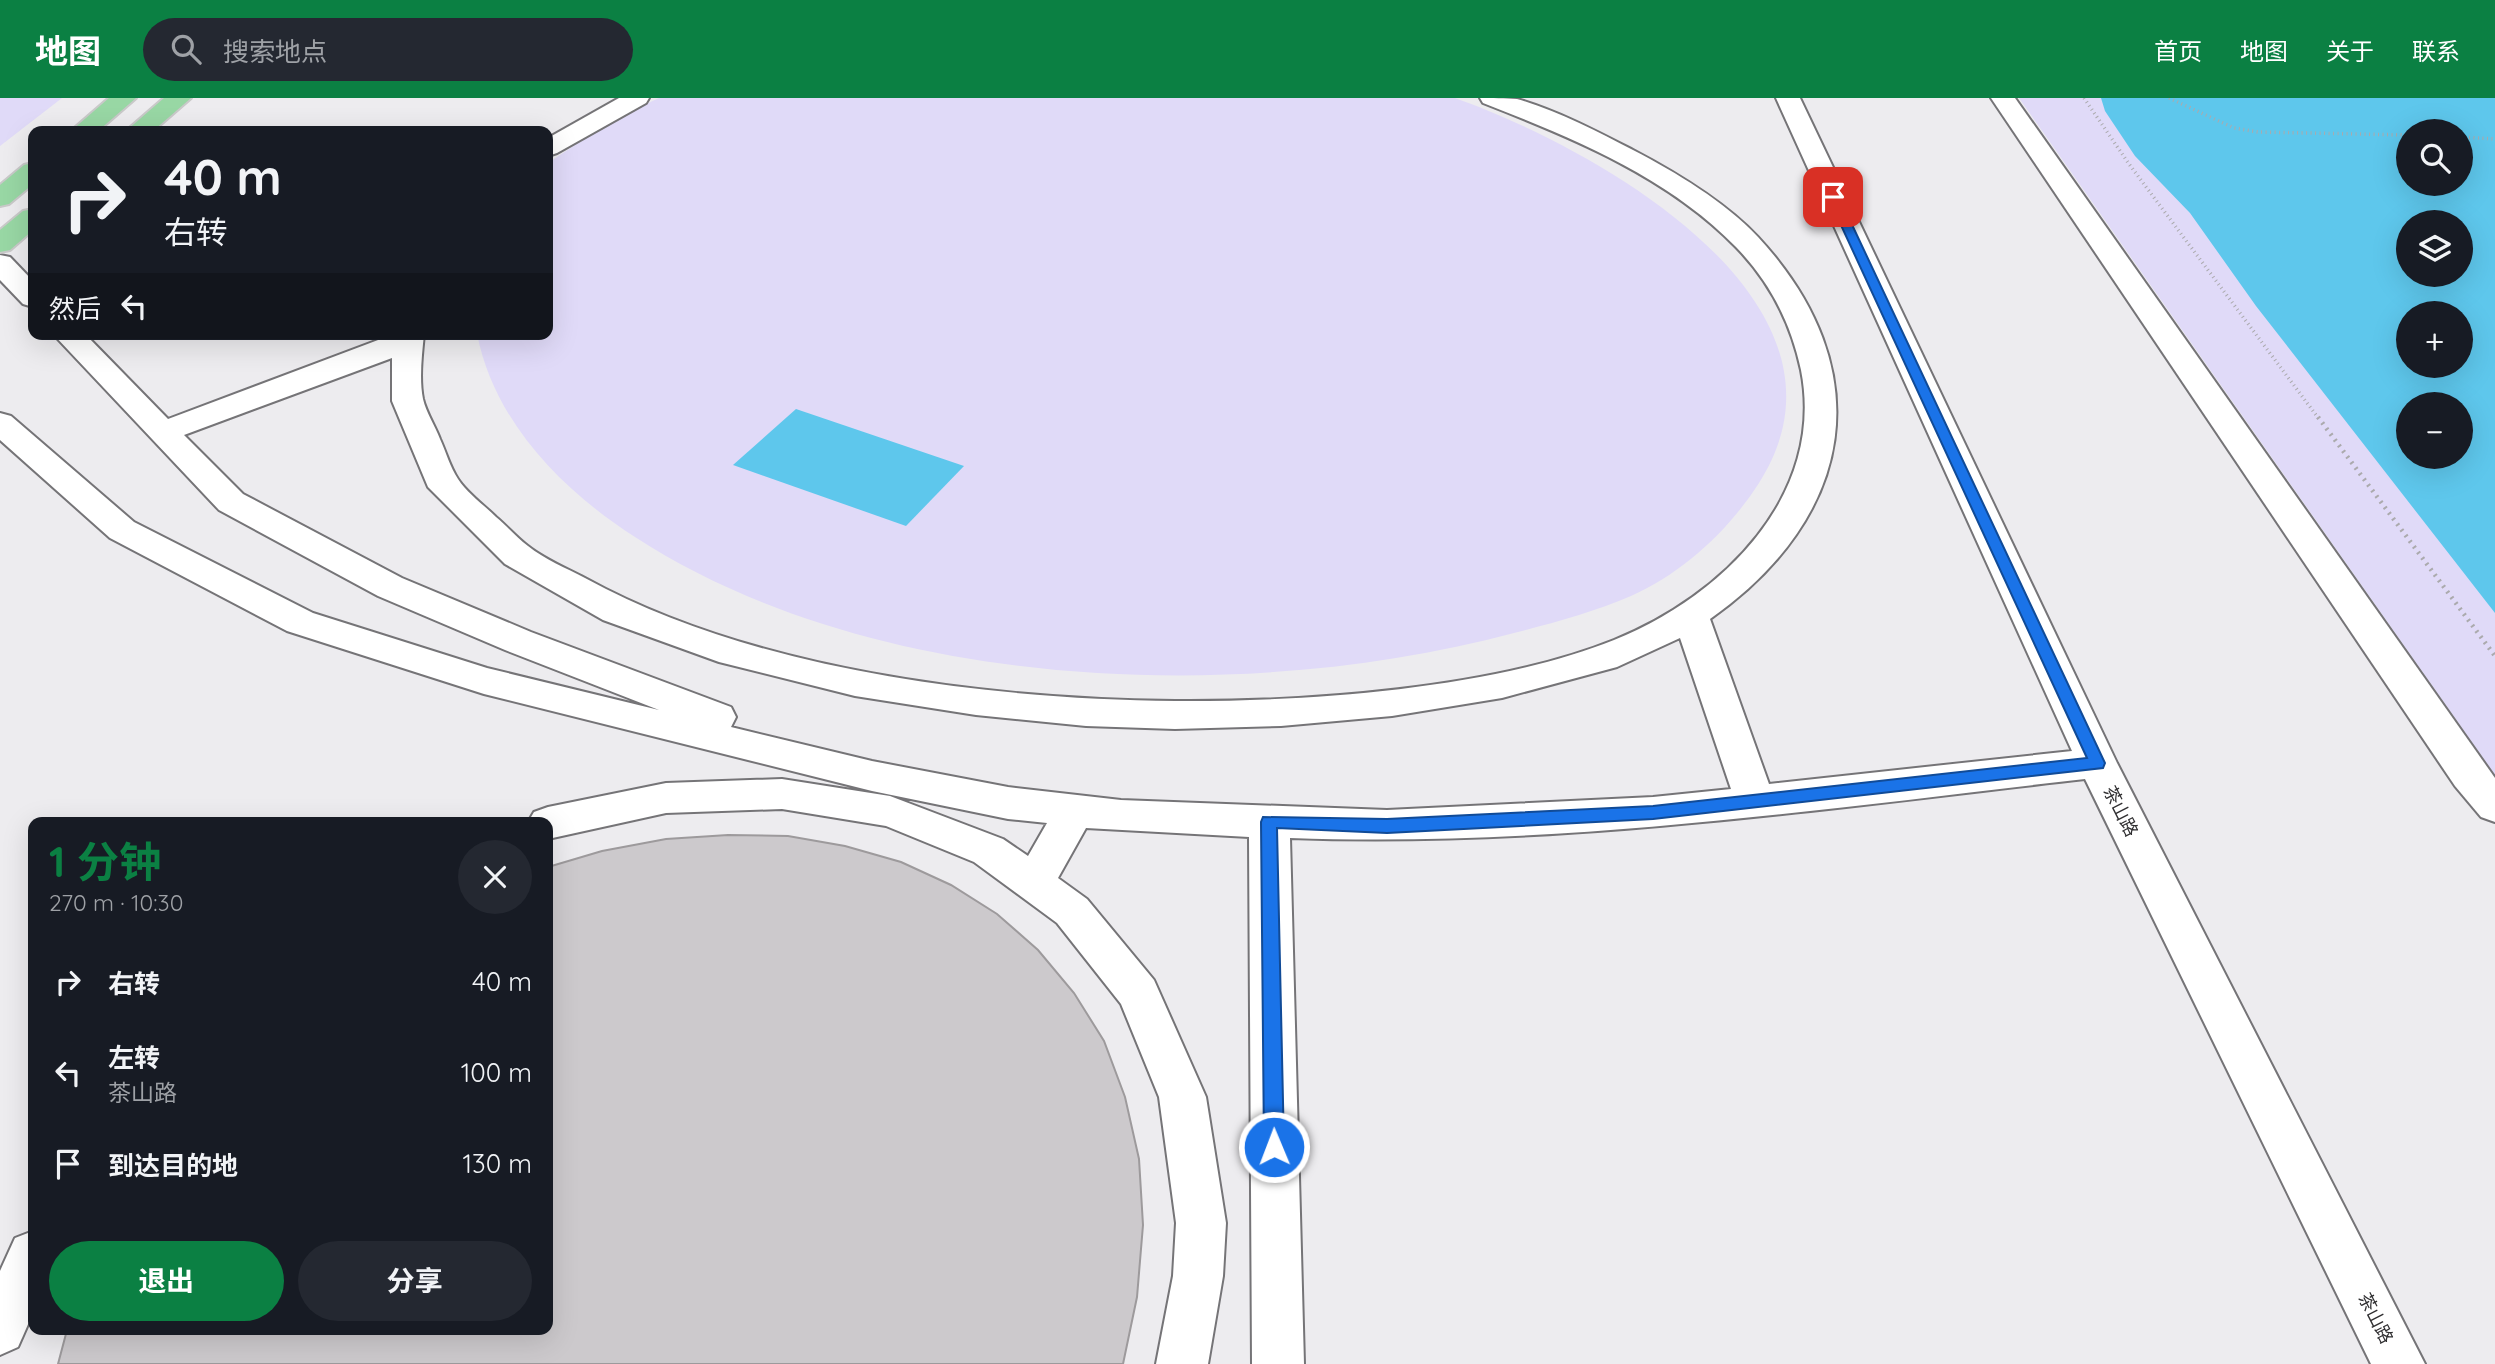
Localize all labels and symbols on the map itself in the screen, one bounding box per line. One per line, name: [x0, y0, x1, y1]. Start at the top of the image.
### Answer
pin: [1803, 167, 1863, 227]
street label: 茶山路: [2098, 782, 2144, 840]
position arrow: [1237, 1110, 1311, 1184]
street label: 茶山路: [2353, 1289, 2399, 1347]

